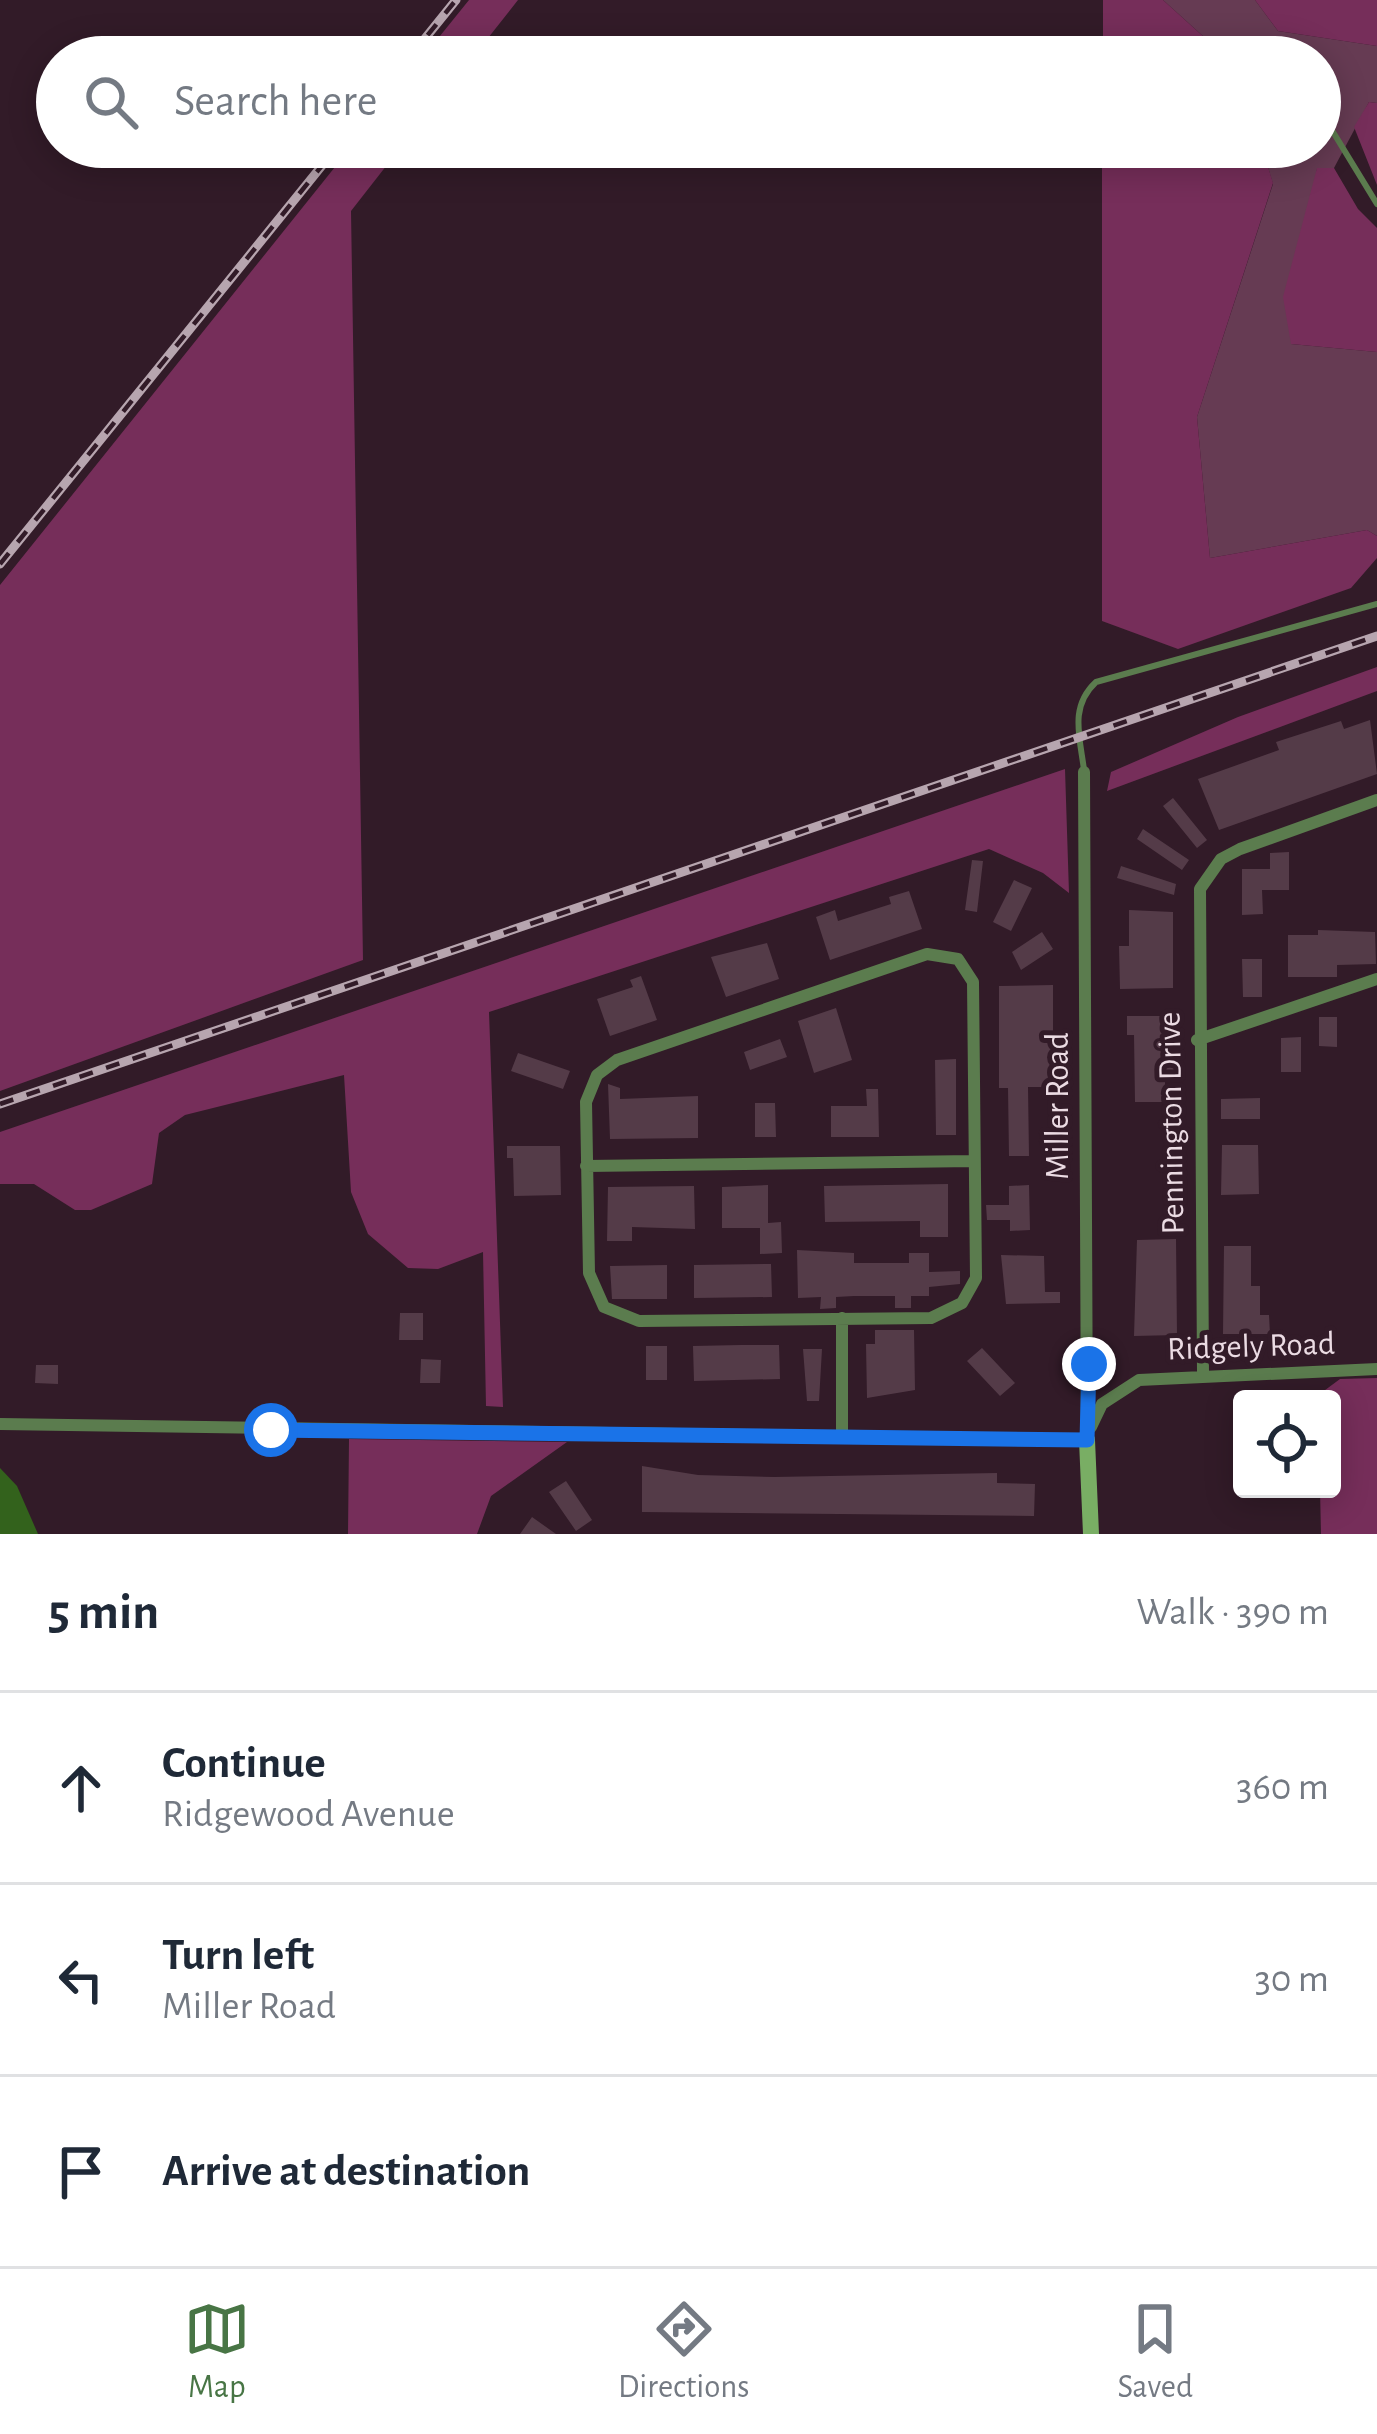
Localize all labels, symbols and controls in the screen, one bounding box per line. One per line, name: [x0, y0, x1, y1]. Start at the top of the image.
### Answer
search box: [36, 36, 1341, 168]
icon: search: [78, 69, 144, 135]
text: Search here: [174, 79, 377, 124]
street label: Pennington Drive: [1154, 1011, 1190, 1235]
street label: Miller Road: [1042, 1032, 1075, 1180]
street label: Ridgely Road: [1166, 1328, 1336, 1366]
route end: [1062, 1337, 1116, 1391]
map controls: [1233, 1390, 1341, 1498]
button: locate: [1233, 1390, 1341, 1498]
route start: [244, 1403, 298, 1457]
text: 5 min: [48, 1587, 159, 1638]
text: Walk · 390 m: [1136, 1593, 1329, 1632]
text: Continue: [162, 1741, 326, 1786]
icon: ahead: [48, 1755, 114, 1821]
text: 360 m: [1236, 1768, 1329, 1807]
text: Ridgewood Avenue: [162, 1795, 455, 1834]
text: Turn left: [162, 1933, 314, 1978]
icon: left: [48, 1947, 114, 2013]
text: 30 m: [1255, 1960, 1329, 1999]
text: Miller Road: [162, 1987, 336, 2026]
icon: arrive: [48, 2139, 114, 2205]
text: Arrive at destination: [162, 2149, 530, 2194]
tab: Map: [184, 2296, 250, 2408]
tab: Directions: [618, 2296, 749, 2408]
tab: Saved: [1117, 2296, 1193, 2408]

